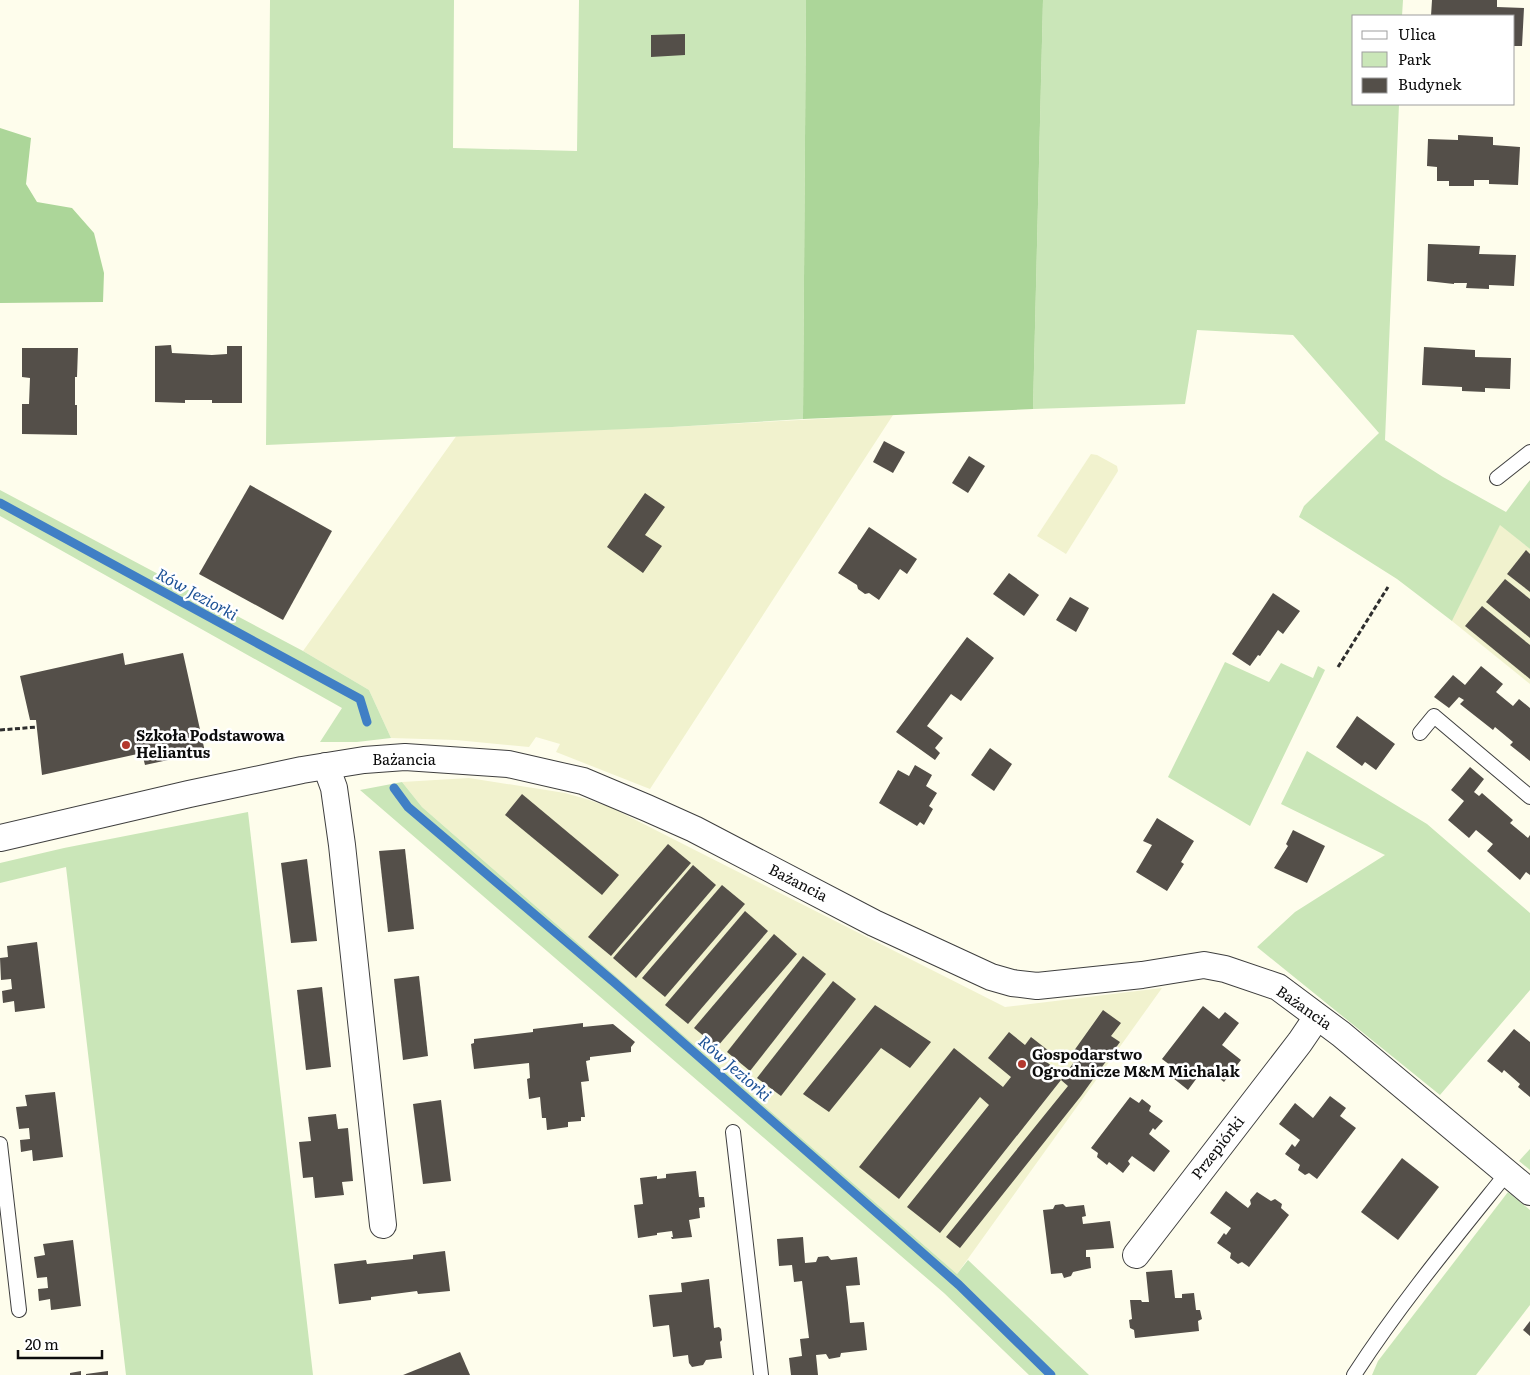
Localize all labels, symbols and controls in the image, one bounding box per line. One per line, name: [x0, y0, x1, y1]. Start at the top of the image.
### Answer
legend: [1352, 15, 1515, 105]
text: Ulica: [1398, 22, 1437, 45]
text: Park: [1398, 47, 1432, 70]
text: Budynek: [1398, 72, 1462, 95]
water label: Rów Jeziorki: [152, 561, 243, 626]
place label: Szkoła Podstawowa Heliantus: [136, 723, 285, 763]
marker: Szkoła Podstawowa Heliantus: [120, 739, 132, 751]
street label: Bażancia: [372, 747, 437, 770]
street label: Bażancia: [765, 857, 833, 907]
street label: Bażancia: [1272, 979, 1338, 1035]
water label: Rów Jeziorki: [694, 1029, 778, 1106]
place label: Gospodarstwo Ogrodnicze M&M Michalak: [1032, 1042, 1241, 1082]
marker: Gospodarstwo Ogrodnicze M&M Michalak: [1016, 1058, 1028, 1070]
street label: Przepiórki: [1185, 1110, 1249, 1184]
scale bar: [18, 1328, 101, 1360]
text: 20 m: [25, 1332, 59, 1355]

